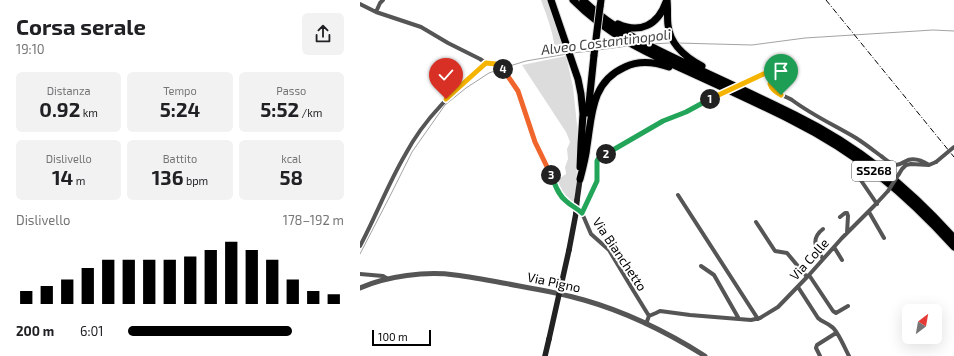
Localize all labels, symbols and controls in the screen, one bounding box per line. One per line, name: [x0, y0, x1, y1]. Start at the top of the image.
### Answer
text: Corsa serale: [16, 13, 146, 39]
button: share: [302, 13, 344, 55]
water label: Alveo Costantinopoli: [539, 25, 672, 58]
text: 19:10: [16, 41, 45, 57]
pin: [764, 54, 798, 95]
pin: [429, 58, 463, 99]
pin: 4: [493, 59, 513, 79]
icon: arrive: [770, 60, 792, 82]
text: 4: [499, 62, 507, 75]
icon: check: [435, 64, 457, 86]
text: Distanza: [47, 84, 91, 97]
text: Tempo: [163, 84, 197, 97]
text: Passo: [276, 84, 306, 97]
pin: 1: [700, 89, 720, 109]
text: 1: [708, 92, 712, 105]
text: 0.92: [39, 97, 80, 121]
text: 5:24: [160, 97, 200, 121]
text: 5:52: [260, 97, 299, 121]
text: km: [80, 106, 98, 119]
text: /km: [299, 106, 322, 119]
pin: 2: [596, 144, 616, 164]
text: 2: [603, 147, 609, 160]
text: Dislivello: [46, 152, 92, 165]
text: Battito: [163, 152, 197, 165]
text: kcal: [281, 152, 301, 165]
road number: SS268: [852, 161, 896, 181]
text: 14: [52, 165, 73, 189]
text: 136: [152, 165, 184, 189]
text: 58: [280, 165, 303, 189]
pin: 3: [541, 165, 561, 185]
text: 3: [548, 168, 554, 181]
text: m: [73, 174, 85, 187]
text: bpm: [184, 174, 208, 187]
text: Dislivello: [16, 212, 70, 228]
text: 178–192 m: [283, 212, 344, 228]
street label: Via Bianchetto: [590, 214, 650, 294]
street label: Via Colle: [786, 235, 832, 283]
street label: Via Pigno: [526, 269, 582, 295]
north arrow: [902, 304, 942, 344]
map controls: [902, 304, 942, 344]
text: 200 m: [16, 323, 54, 339]
text: 6:01: [80, 323, 104, 339]
scale bar: [372, 328, 431, 347]
text: 100 m: [378, 330, 408, 343]

